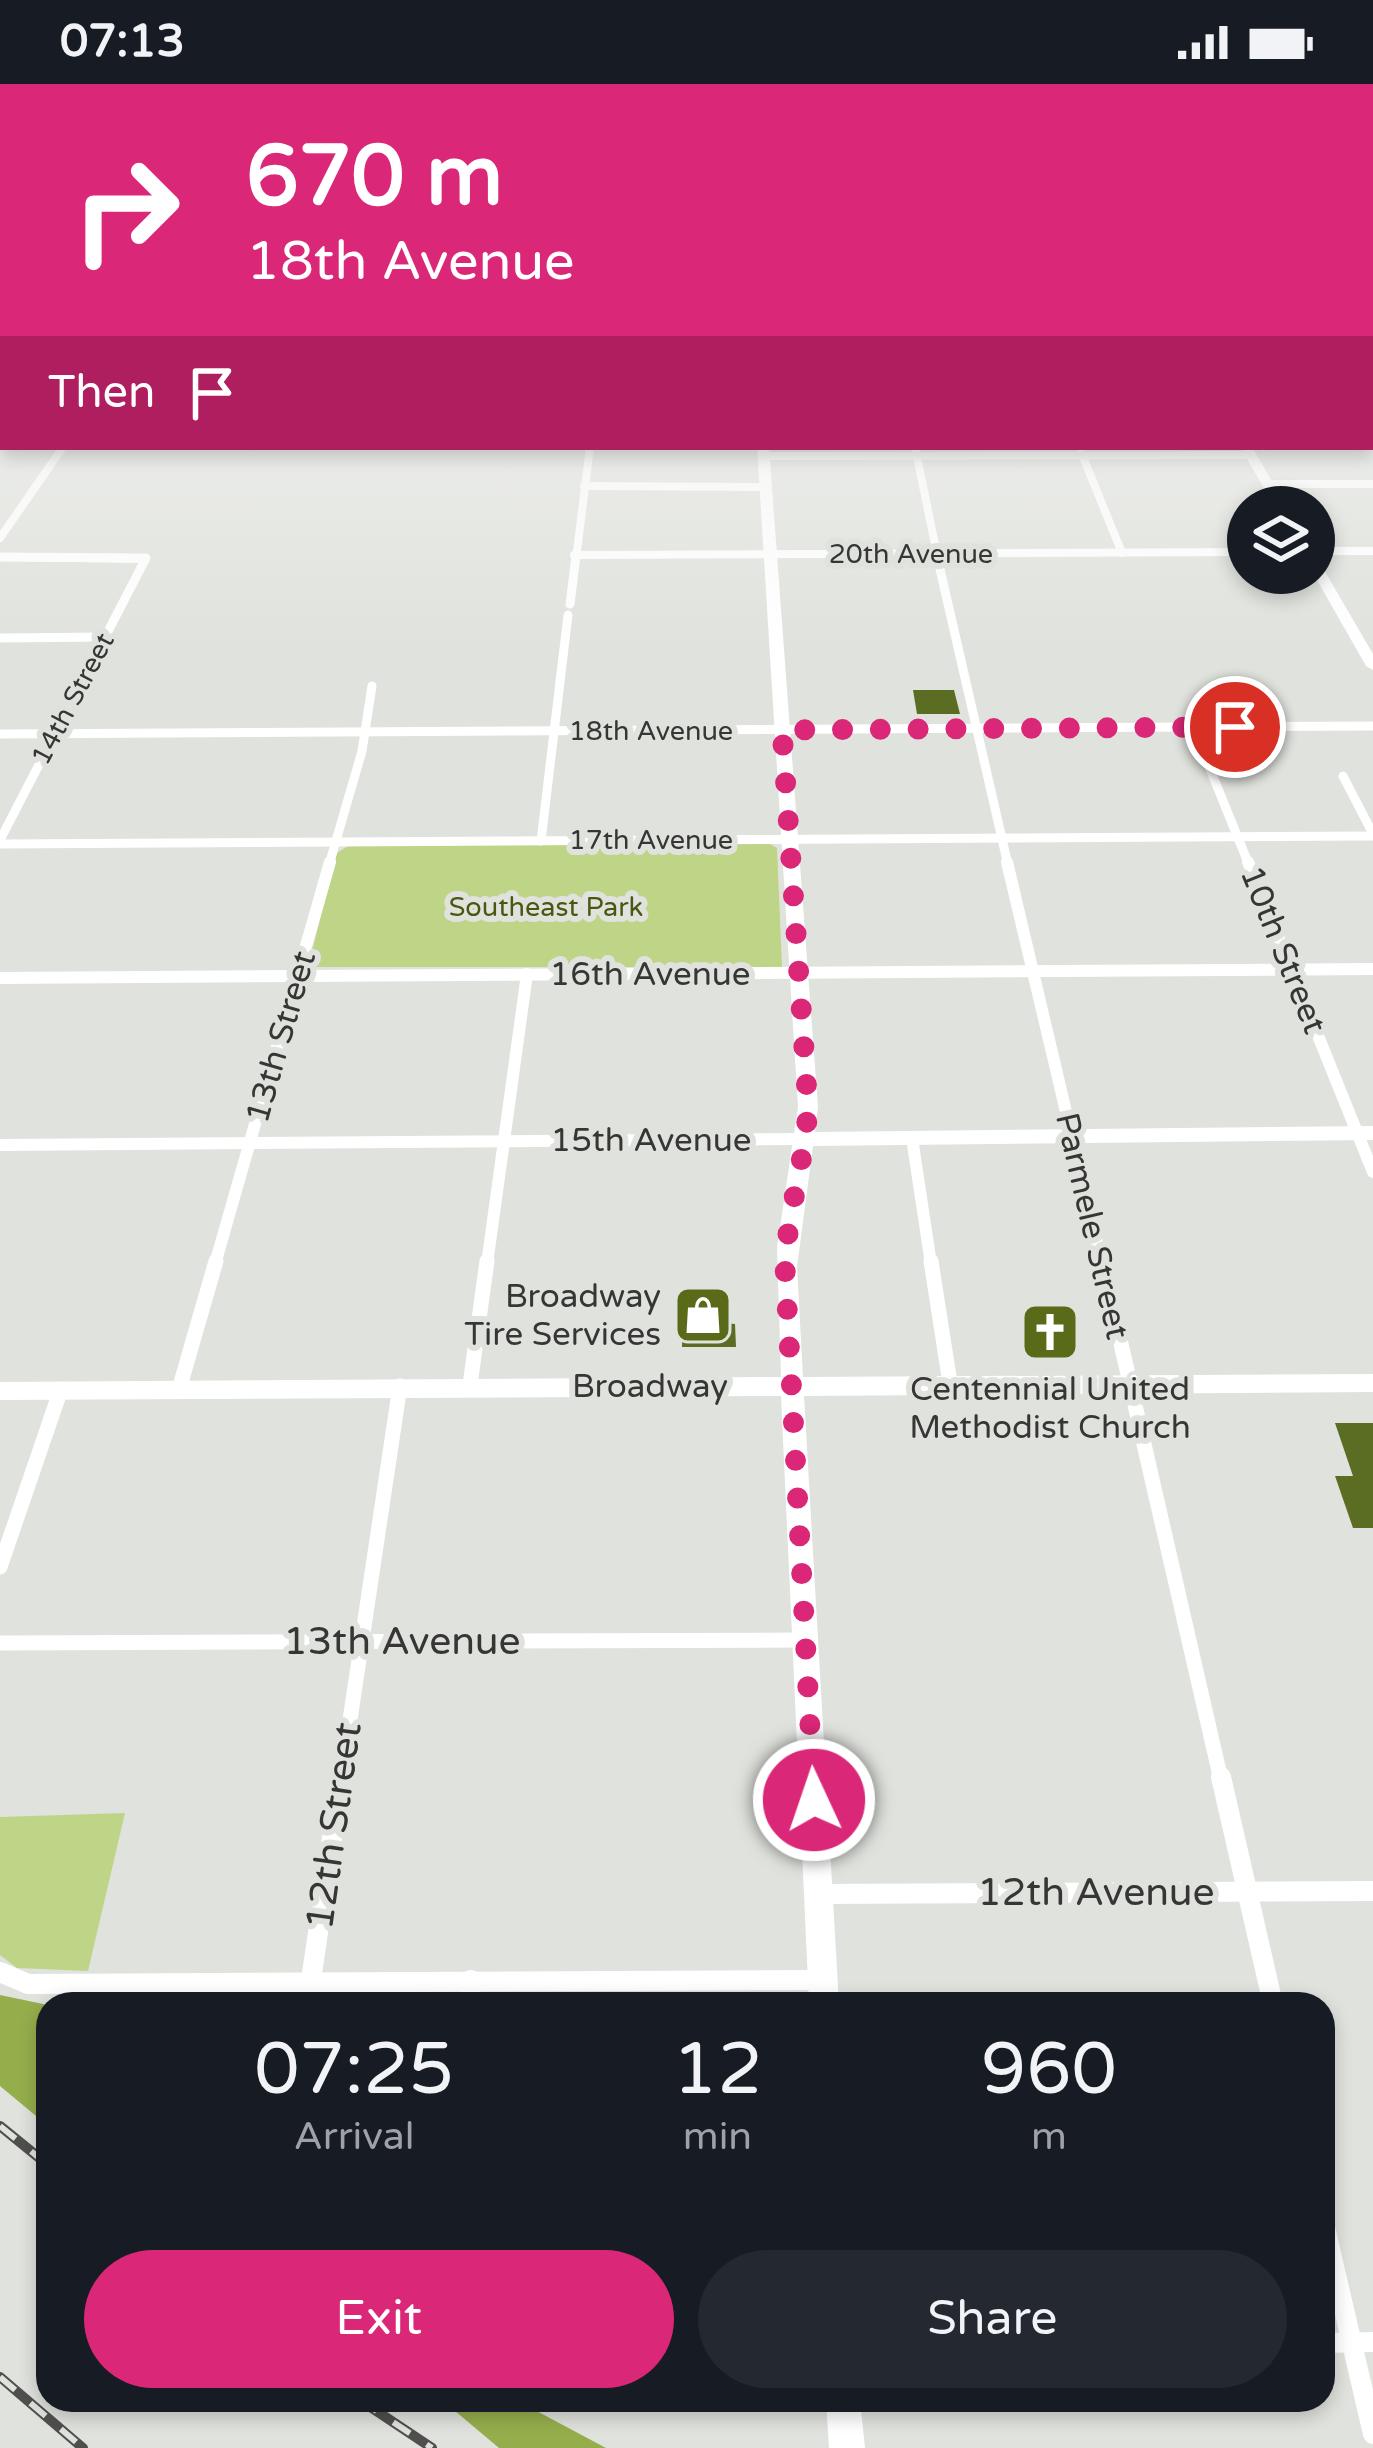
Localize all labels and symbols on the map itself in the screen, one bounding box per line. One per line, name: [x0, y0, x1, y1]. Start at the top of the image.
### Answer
street label: 20th Avenue: [829, 538, 993, 571]
street label: 14th Street: [24, 627, 122, 771]
pin: [1184, 676, 1286, 778]
street label: 18th Avenue: [569, 715, 733, 748]
street label: 17th Avenue: [569, 824, 733, 857]
street label: 10th Street: [1232, 861, 1334, 1039]
park label: Southeast Park: [449, 891, 643, 924]
street label: 13th Street: [238, 947, 324, 1127]
street label: 16th Avenue: [550, 955, 750, 994]
street label: Parmele Street: [1047, 1109, 1137, 1343]
street label: 15th Avenue: [551, 1121, 751, 1160]
place label: Broadway Tire Services: [464, 1277, 661, 1354]
shop icon: Broadway Tire Services: [672, 1284, 734, 1346]
church icon: Centennial United Methodist Church: [1019, 1301, 1081, 1363]
street label: Broadway: [572, 1367, 728, 1406]
place label: Centennial United Methodist Church: [909, 1370, 1191, 1447]
street label: 13th Avenue: [283, 1618, 521, 1665]
street label: 12th Street: [296, 1719, 372, 1933]
position arrow: [751, 1737, 877, 1863]
street label: 12th Avenue: [977, 1869, 1215, 1916]

